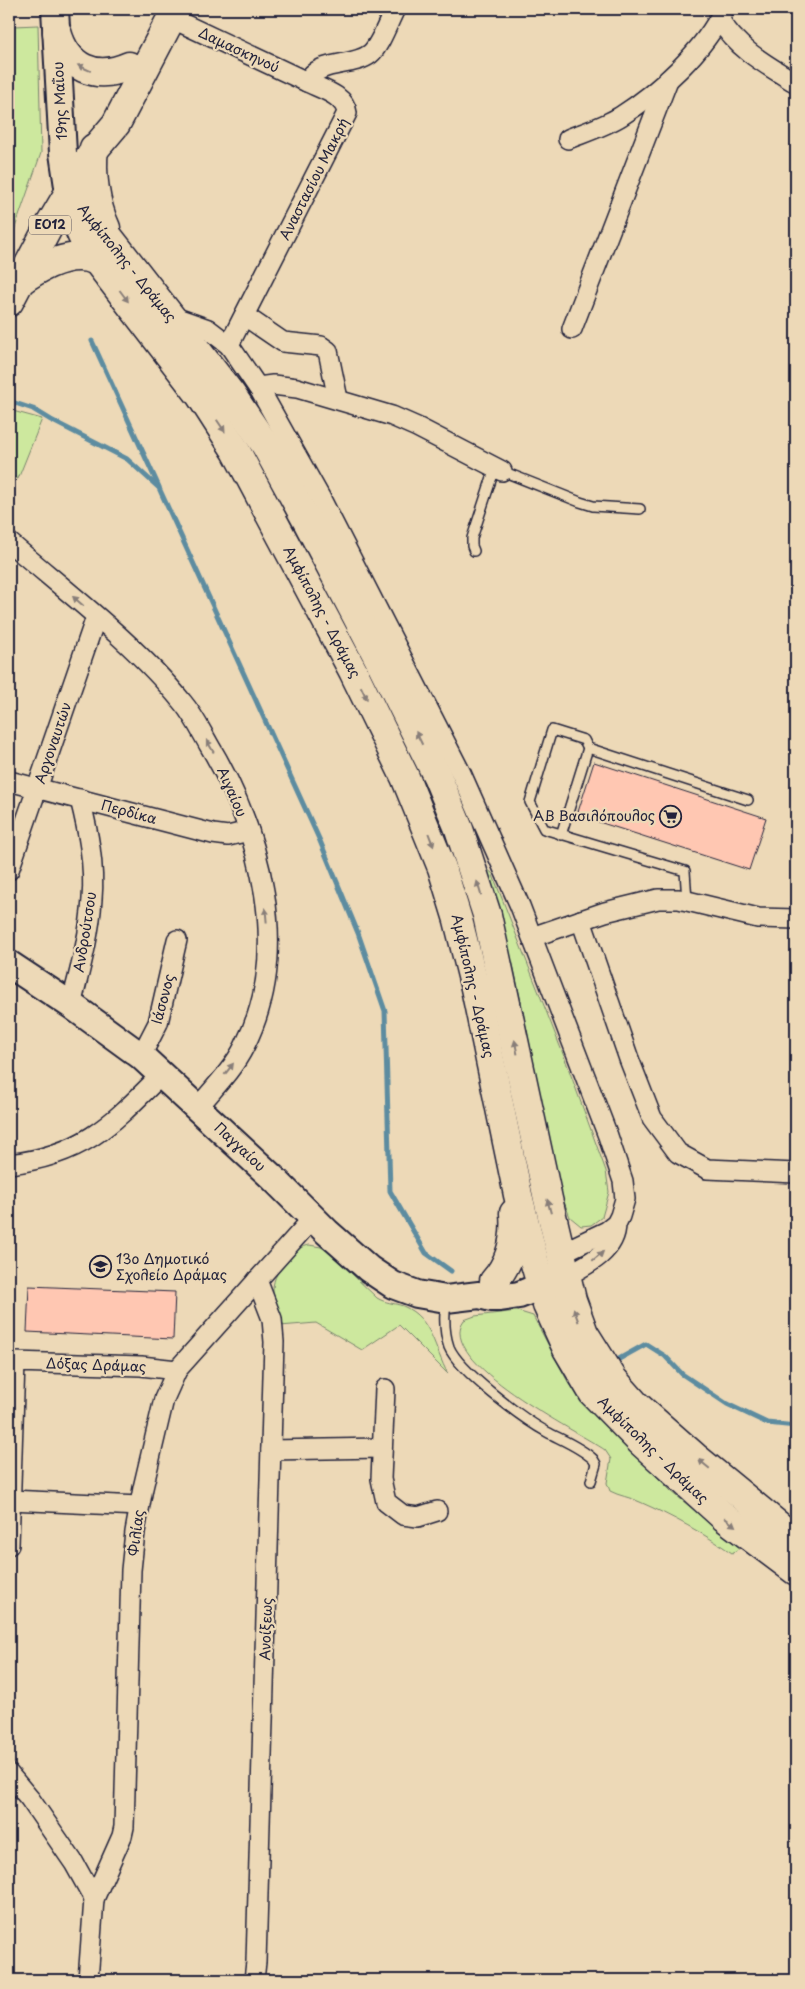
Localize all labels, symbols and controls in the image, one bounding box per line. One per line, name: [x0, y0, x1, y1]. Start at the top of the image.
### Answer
street label: Δαμασκηνού: [195, 22, 283, 77]
street label: 19ης Μαΐου: [47, 61, 72, 141]
one-way arrow: [77, 63, 91, 71]
street label: Αναστασίου Μακρή: [274, 114, 353, 244]
street label: Αμφίπολης - Δράμας: [73, 199, 182, 326]
road number: ΕΟ12: [29, 216, 71, 234]
one-way arrow: [119, 289, 129, 302]
one-way arrow: [216, 419, 226, 433]
street label: Αμφίπολης - Δράμας: [279, 542, 366, 682]
one-way arrow: [72, 596, 84, 607]
one-way arrow: [359, 685, 368, 700]
street label: Αργοναυτών: [29, 699, 76, 786]
one-way arrow: [414, 731, 422, 745]
one-way arrow: [206, 739, 214, 753]
street label: Αιγαίου: [212, 764, 253, 820]
street label: Περδίκα: [99, 794, 159, 829]
supermarket icon: ΑΒ Βασιλόπουλος: [659, 804, 683, 828]
place label: ΑΒ Βασιλόπουλος: [533, 805, 655, 826]
one-way arrow: [427, 833, 435, 848]
one-way arrow: [474, 881, 482, 896]
street label: Ανδρούτσου: [68, 890, 101, 974]
one-way arrow: [262, 907, 270, 923]
street label: Αμφίπολης - Δράμας: [447, 912, 500, 1060]
street label: Ιάσονος: [146, 971, 179, 1026]
one-way arrow: [511, 1038, 519, 1054]
one-way arrow: [224, 1063, 234, 1076]
street label: Παγγαίου: [210, 1117, 271, 1176]
one-way arrow: [545, 1198, 553, 1213]
place label: 13ο Δημοτικό Σχολείο Δράμας: [116, 1248, 227, 1285]
one-way arrow: [592, 1250, 605, 1261]
school or university icon: 13ο Δημοτικό Σχολείο Δράμας: [88, 1255, 112, 1279]
one-way arrow: [572, 1307, 579, 1322]
street label: Δόξας Δράμας: [46, 1352, 146, 1377]
street label: Αμφίπολης - Δράμας: [593, 1391, 713, 1508]
one-way arrow: [698, 1459, 711, 1470]
street label: Φιλίας: [122, 1508, 149, 1557]
one-way arrow: [724, 1517, 737, 1527]
street label: Ανοίξεως: [254, 1597, 277, 1661]

